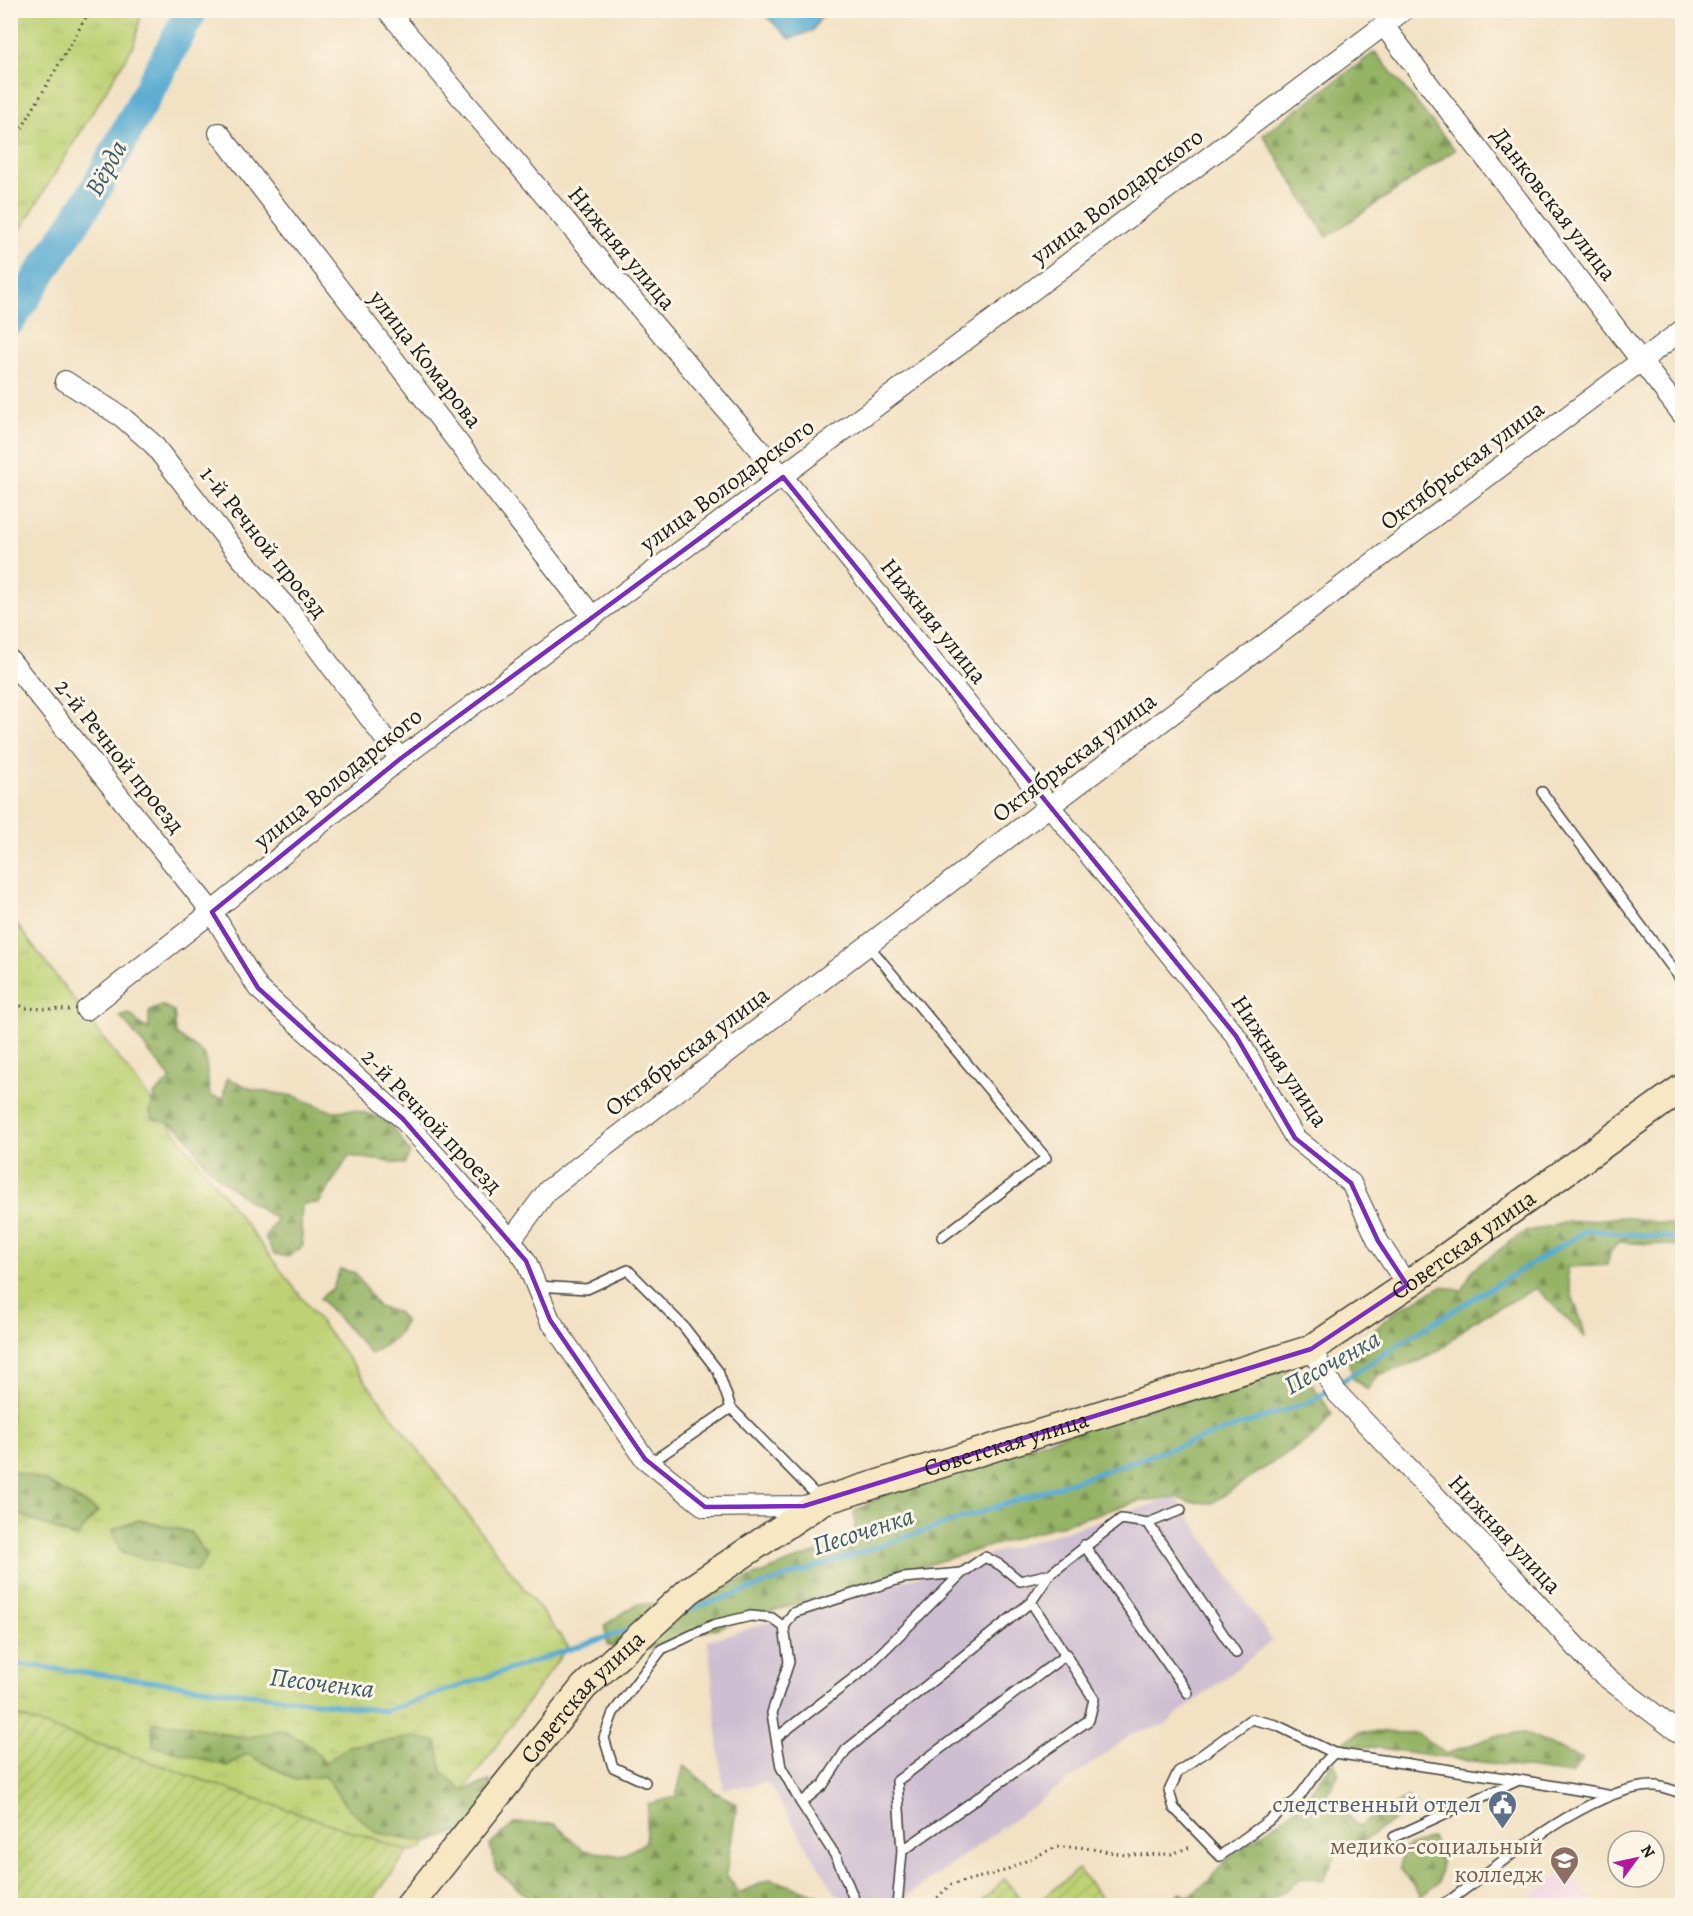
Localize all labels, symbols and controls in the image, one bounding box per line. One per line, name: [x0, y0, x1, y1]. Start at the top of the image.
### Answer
street label: улица Володарского: [1023, 120, 1210, 272]
street label: Данковская улица: [1484, 120, 1624, 288]
water label: Вёрда: [76, 134, 136, 202]
street label: Нижняя улица: [561, 179, 683, 317]
street label: улица Комарова: [361, 283, 490, 435]
street label: Октябрьская улица: [1373, 393, 1551, 537]
street label: улица Володарского: [632, 411, 821, 560]
street label: 1-й Речной проезд: [193, 459, 335, 625]
street label: Нижняя улица: [873, 551, 995, 691]
street label: 2-й Речной проезд: [48, 672, 192, 840]
street label: Октябрьская улица: [985, 685, 1163, 829]
street label: улица Володарского: [246, 700, 429, 857]
street label: Октябрьская улица: [598, 979, 776, 1123]
street label: Нижняя улица: [1224, 989, 1336, 1133]
street label: 2-й Речной проезд: [354, 1041, 510, 1201]
street label: Советская улица: [1385, 1182, 1542, 1307]
water label: Песоченка: [1278, 1321, 1386, 1403]
street label: Советская улица: [920, 1403, 1092, 1484]
street label: Нижняя улица: [1441, 1467, 1569, 1601]
water label: Песоченка: [808, 1498, 918, 1564]
street label: Советская улица: [513, 1623, 652, 1770]
water label: Песоченка: [268, 1659, 376, 1707]
place label: следственный отдел: [1272, 1788, 1481, 1820]
public building icon: следственный отдел: [1486, 1788, 1518, 1830]
north arrow: [1606, 1829, 1666, 1889]
place label: медико-социальный колледж: [1330, 1830, 1543, 1890]
text: N: [1635, 1840, 1660, 1863]
school or university icon: медико-социальный колледж: [1548, 1844, 1580, 1886]

